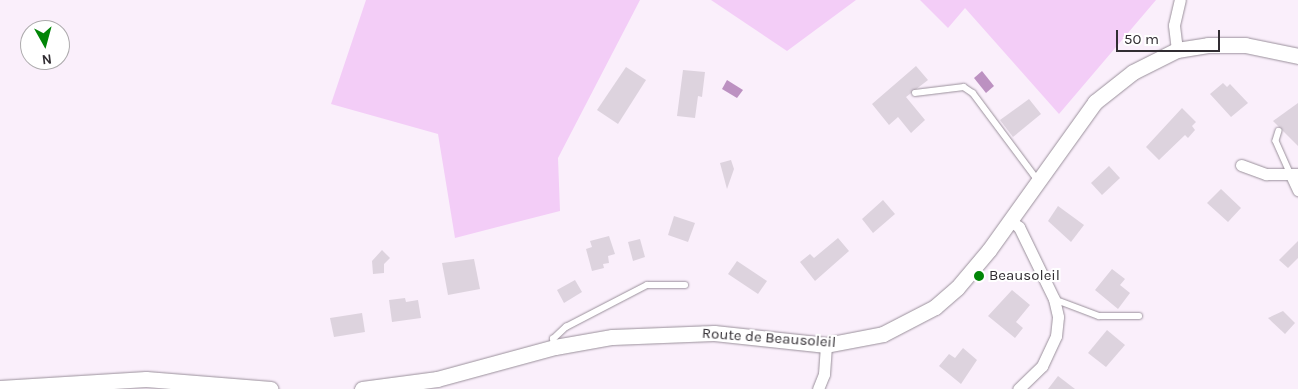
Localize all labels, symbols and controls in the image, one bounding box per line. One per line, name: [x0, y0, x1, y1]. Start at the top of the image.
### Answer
north arrow: [20, 20, 70, 70]
scale bar: [1118, 20, 1222, 52]
text: 50 m: [1124, 30, 1159, 48]
text: N: [41, 50, 53, 68]
place label: Beausoleil: [989, 267, 1060, 285]
marker: Beausoleil: [973, 270, 985, 282]
street label: Route de Beausoleil: [701, 324, 837, 352]

